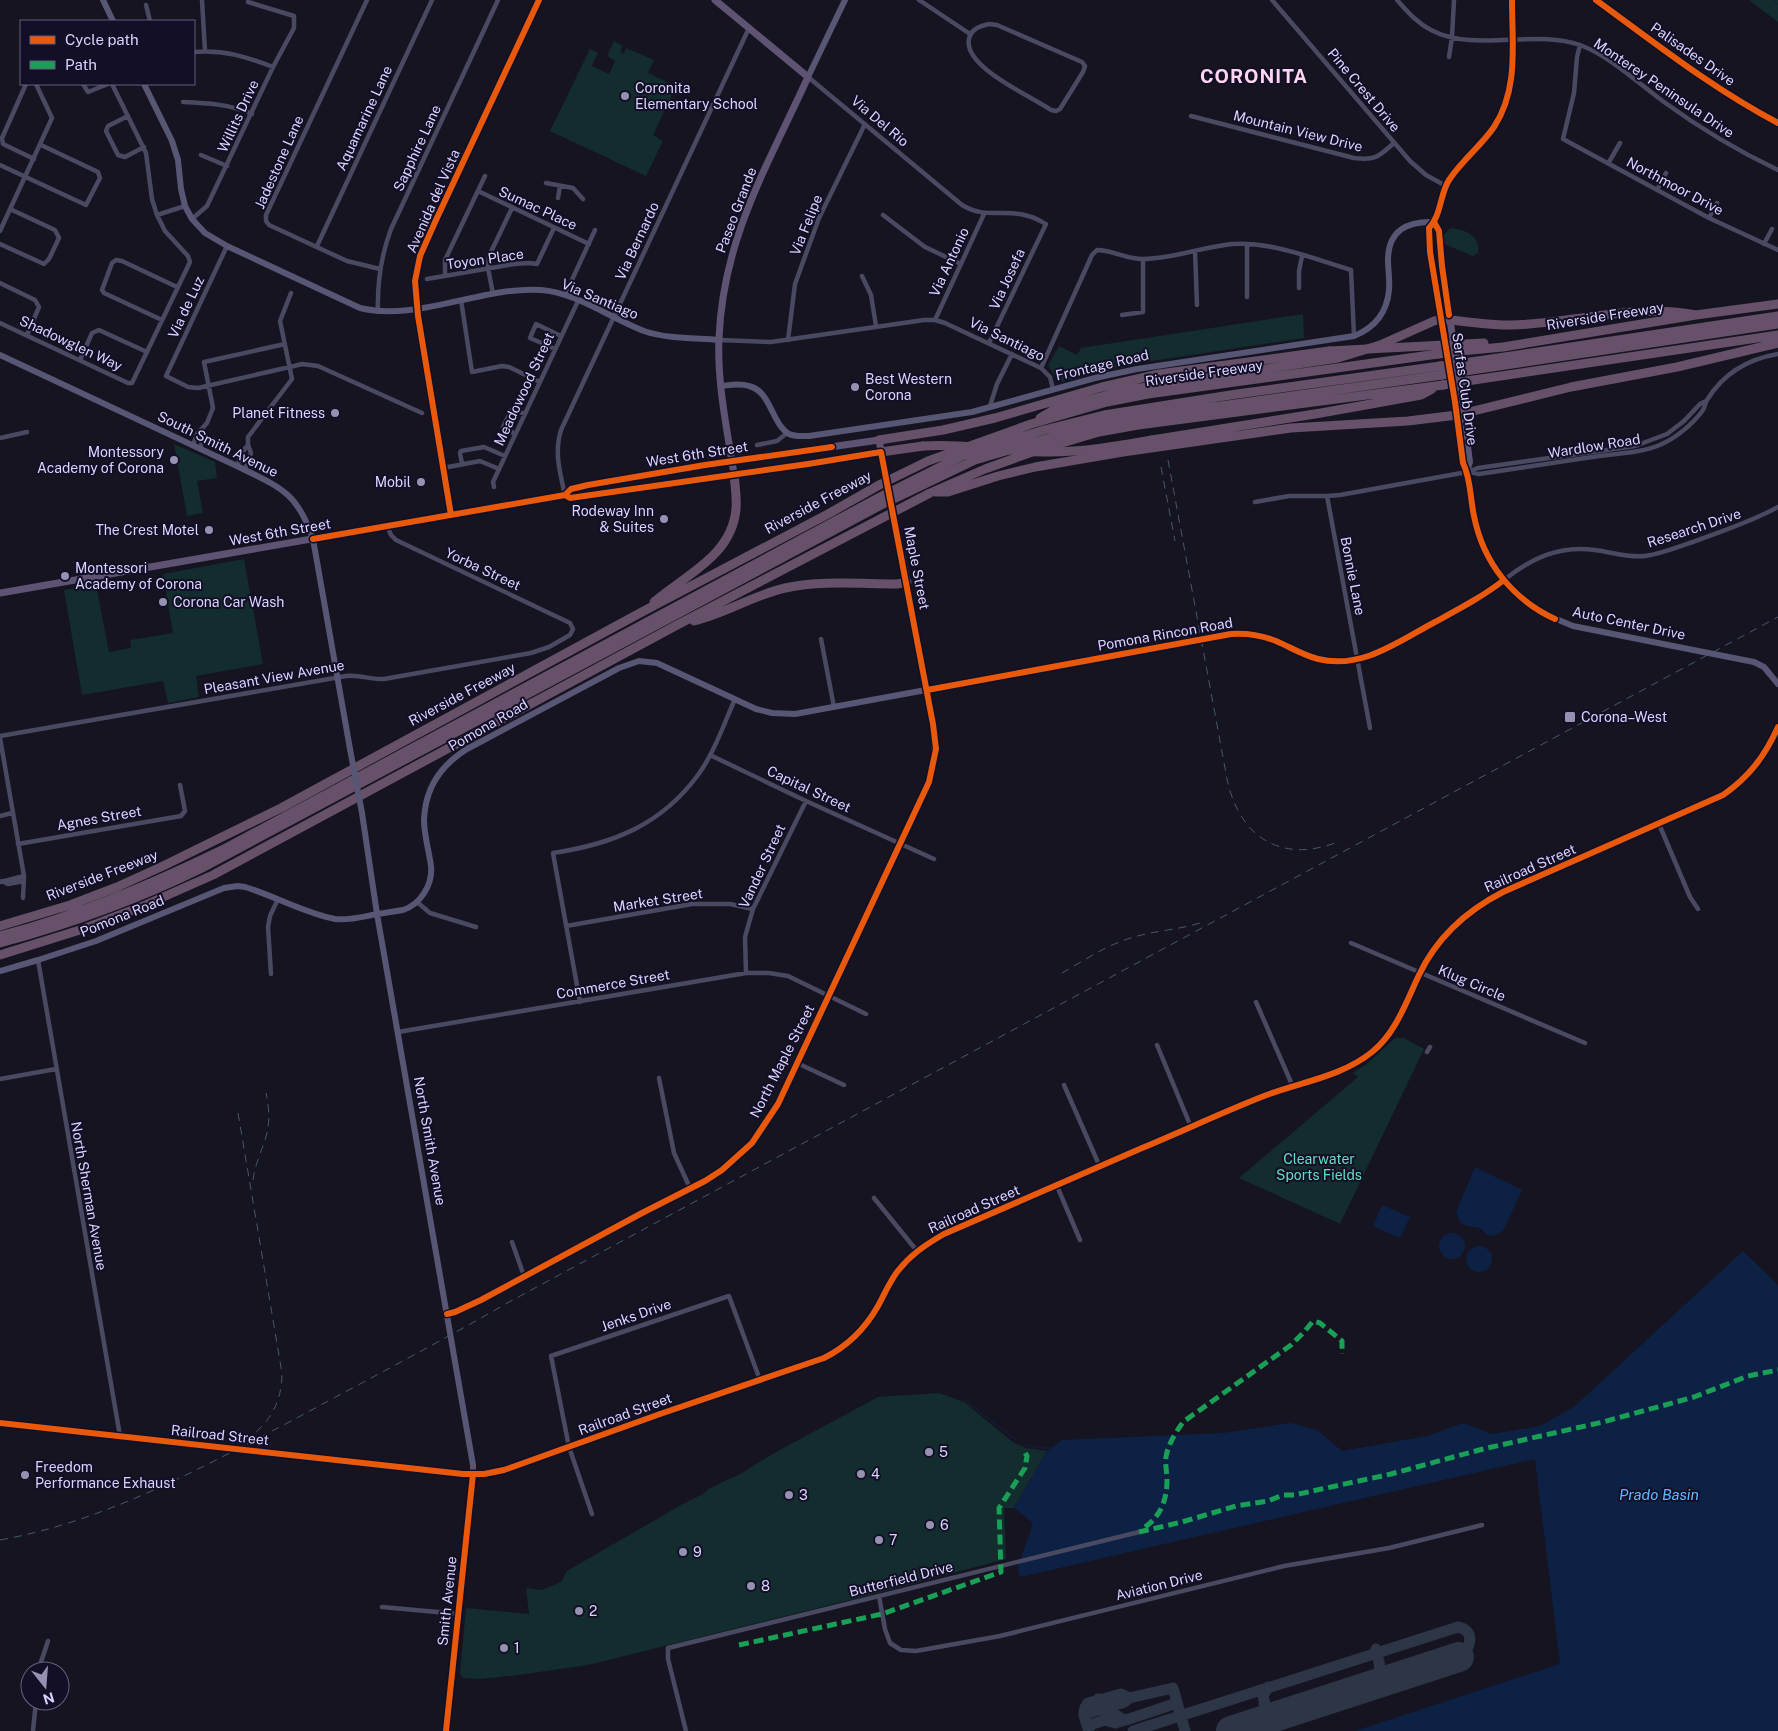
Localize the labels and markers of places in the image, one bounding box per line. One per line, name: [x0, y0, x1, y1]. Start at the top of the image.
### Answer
place label: Coronita Elementary School: [635, 80, 758, 112]
marker: Coronita Elementary School: [619, 90, 631, 102]
place label: Best Western Corona: [865, 371, 952, 403]
marker: Best Western Corona: [849, 381, 861, 393]
place label: Planet Fitness: [232, 405, 325, 421]
marker: Planet Fitness: [329, 407, 341, 419]
place label: Montessory Academy of Corona: [37, 444, 164, 476]
marker: Montessory Academy of Corona: [168, 454, 180, 466]
place label: Mobil: [375, 474, 411, 490]
marker: Mobil: [415, 476, 427, 488]
place label: Rodeway Inn & Suites: [571, 503, 654, 535]
marker: Rodeway Inn & Suites: [658, 513, 670, 525]
place label: The Crest Motel: [95, 522, 199, 538]
marker: The Crest Motel: [203, 524, 215, 536]
place label: Montessori Academy of Corona: [75, 560, 202, 592]
marker: Montessori Academy of Corona: [59, 570, 71, 582]
place label: Corona Car Wash: [173, 594, 284, 610]
marker: Corona Car Wash: [157, 596, 169, 608]
place label: Corona–West: [1581, 709, 1667, 725]
marker: Corona–West: [1563, 710, 1577, 724]
place label: 5: [939, 1444, 948, 1460]
marker: 5: [923, 1446, 935, 1458]
place label: Freedom Performance Exhaust: [35, 1459, 176, 1491]
place label: 4: [871, 1466, 880, 1482]
marker: 4: [855, 1468, 867, 1480]
marker: Freedom Performance Exhaust: [19, 1469, 31, 1481]
place label: 3: [799, 1487, 808, 1503]
marker: 3: [783, 1489, 795, 1501]
place label: 6: [940, 1517, 949, 1533]
marker: 6: [924, 1519, 936, 1531]
place label: 7: [889, 1532, 897, 1548]
marker: 7: [873, 1534, 885, 1546]
place label: 9: [693, 1544, 702, 1560]
marker: 9: [677, 1546, 689, 1558]
place label: 8: [761, 1578, 770, 1594]
marker: 8: [745, 1580, 757, 1592]
place label: 2: [589, 1603, 597, 1619]
marker: 2: [573, 1605, 585, 1617]
place label: 1: [514, 1640, 520, 1656]
marker: 1: [498, 1642, 510, 1654]

